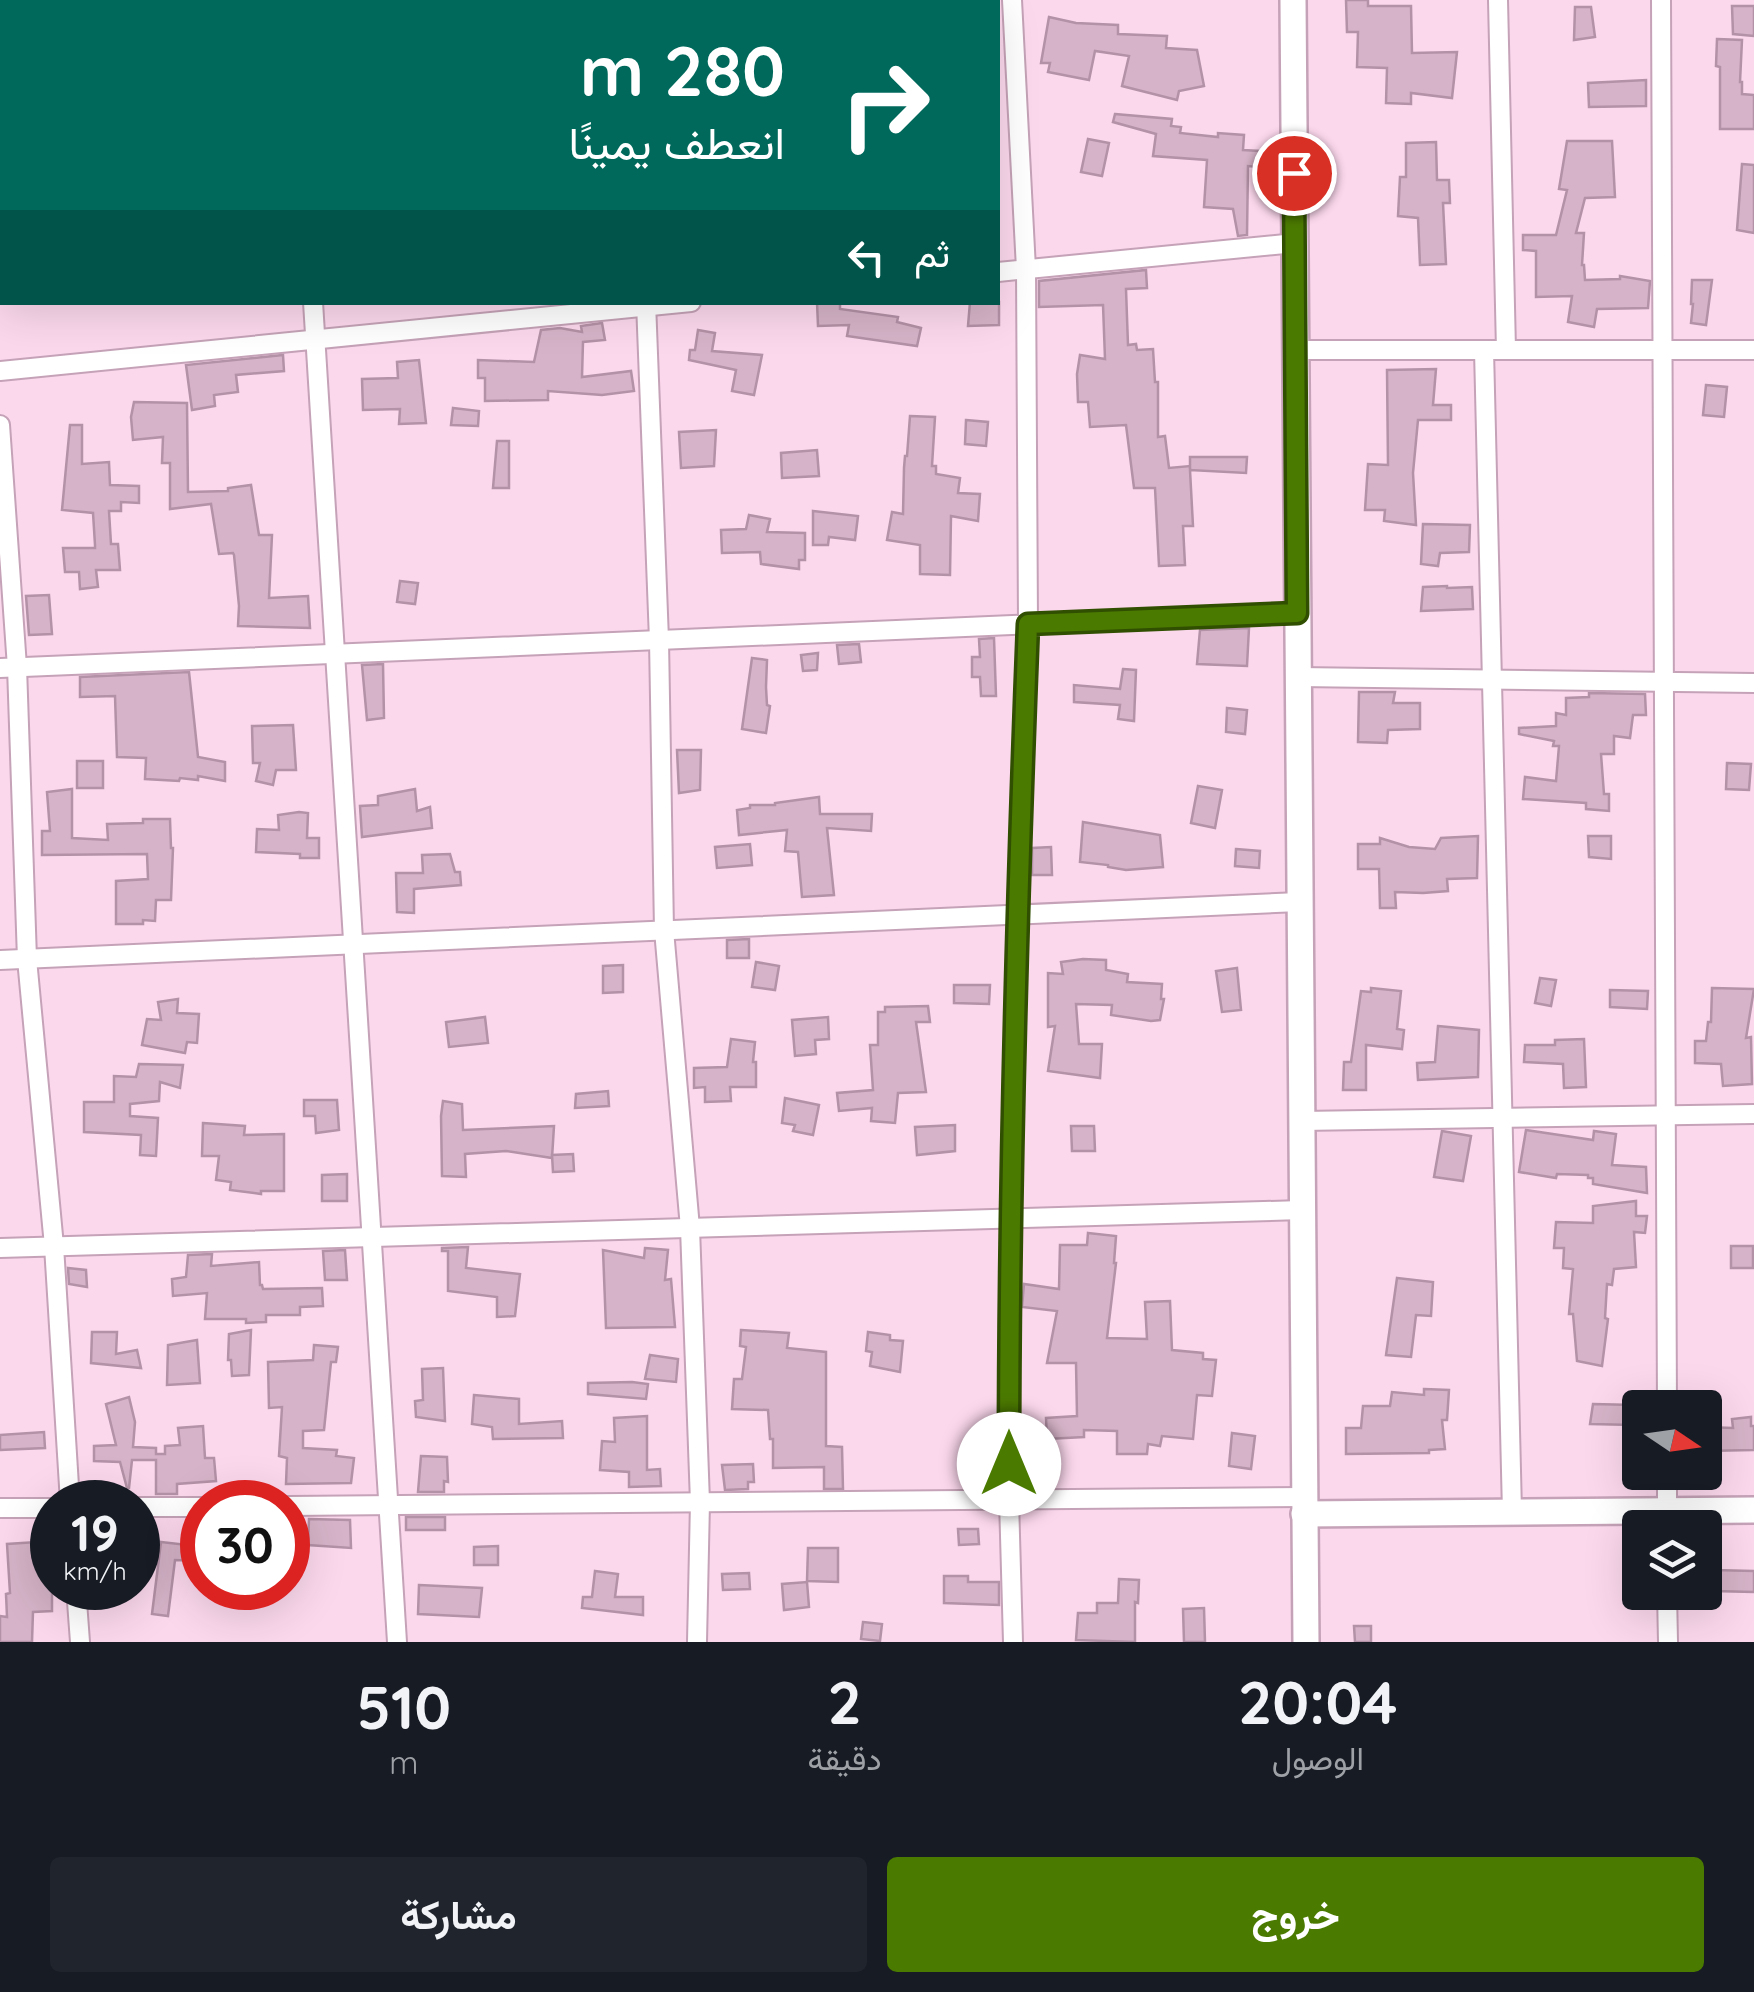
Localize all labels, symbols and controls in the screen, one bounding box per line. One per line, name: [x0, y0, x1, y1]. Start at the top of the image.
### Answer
text: 280 m: [580, 26, 785, 114]
icon: right: [820, 40, 950, 170]
text: انعطف يمينًا: [568, 114, 785, 170]
pin: [1252, 131, 1337, 216]
icon: arrive: [1267, 146, 1322, 201]
text: ثم: [914, 229, 950, 277]
icon: left: [839, 230, 894, 285]
north arrow: [1622, 1390, 1722, 1490]
map controls: [1622, 1390, 1722, 1610]
position arrow: [957, 1412, 1061, 1516]
speed limit sign: 30: [180, 1480, 310, 1610]
text: 19: [71, 1501, 119, 1564]
button: layers: [1622, 1510, 1722, 1610]
text: km/h: [63, 1555, 127, 1586]
text: 2: [828, 1664, 862, 1739]
text: 20:04: [1238, 1664, 1398, 1739]
text: 510: [356, 1669, 451, 1744]
text: دقيقة: [808, 1738, 882, 1778]
text: الوصول: [1272, 1738, 1364, 1778]
text: m: [389, 1742, 418, 1782]
button: مشاركة: [50, 1857, 867, 1972]
button: خروج: [887, 1857, 1704, 1972]

